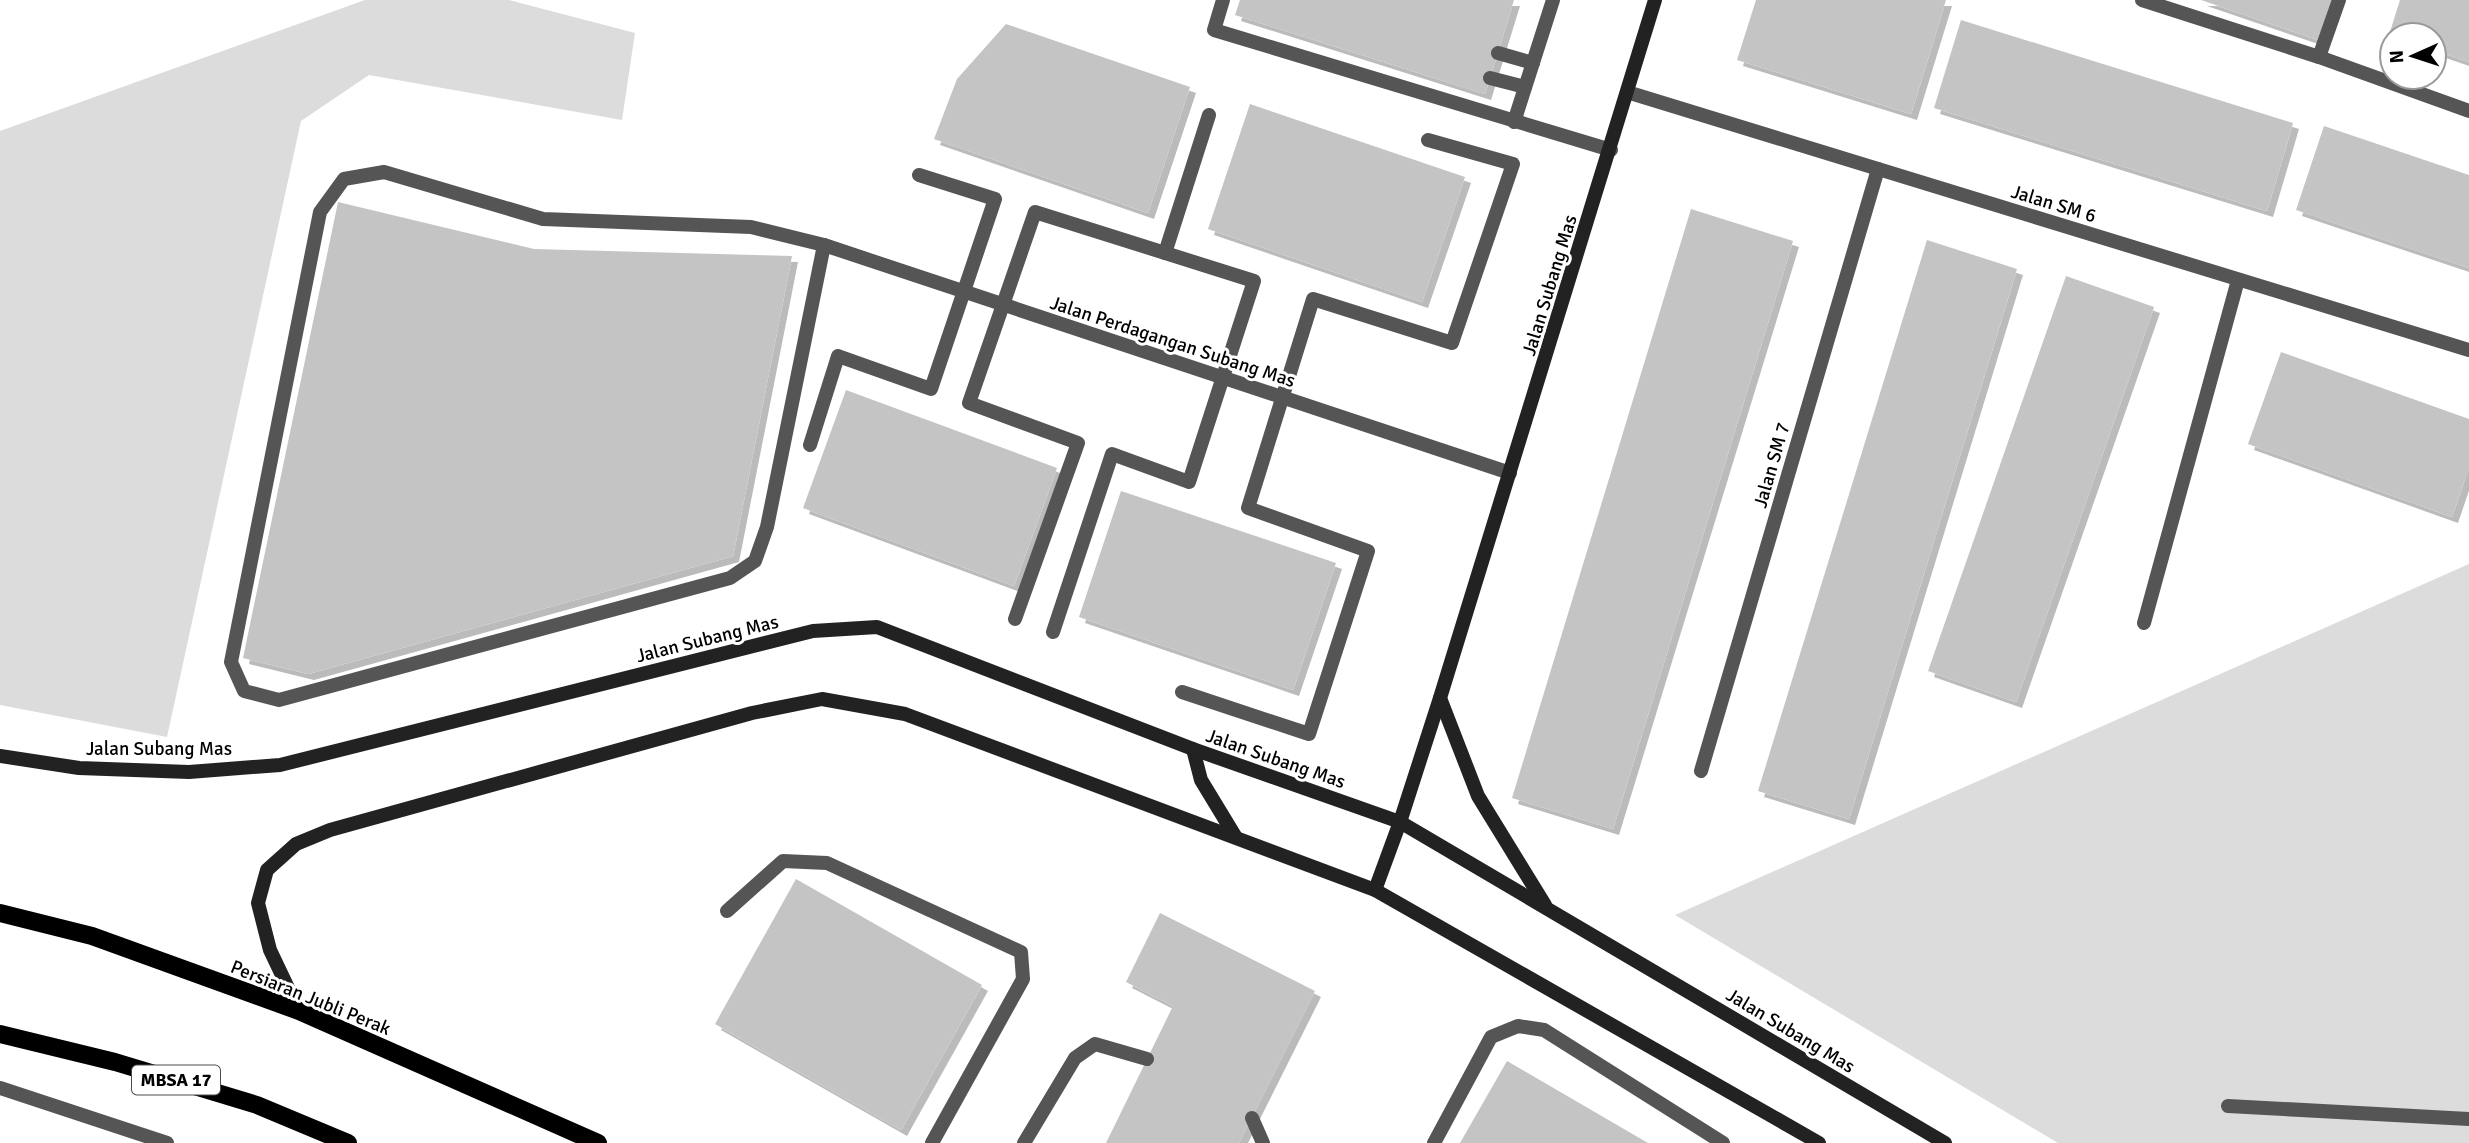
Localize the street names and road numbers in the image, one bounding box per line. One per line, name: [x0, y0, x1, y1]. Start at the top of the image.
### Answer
street label: Jalan SM 6: [2008, 180, 2099, 228]
street label: Jalan Subang Mas: [1517, 212, 1583, 359]
street label: Jalan Perdagangan Subang Mas: [1047, 291, 1298, 393]
street label: Jalan SM 7: [1748, 420, 1796, 511]
street label: Jalan Subang Mas: [634, 610, 781, 668]
street label: Jalan Subang Mas: [1203, 724, 1349, 794]
street label: Jalan Subang Mas: [86, 737, 232, 761]
street label: Persiaran Jubli Perak: [227, 955, 395, 1041]
street label: Jalan Subang Mas: [1722, 983, 1859, 1079]
road number: MBSA 17: [132, 1065, 220, 1094]

